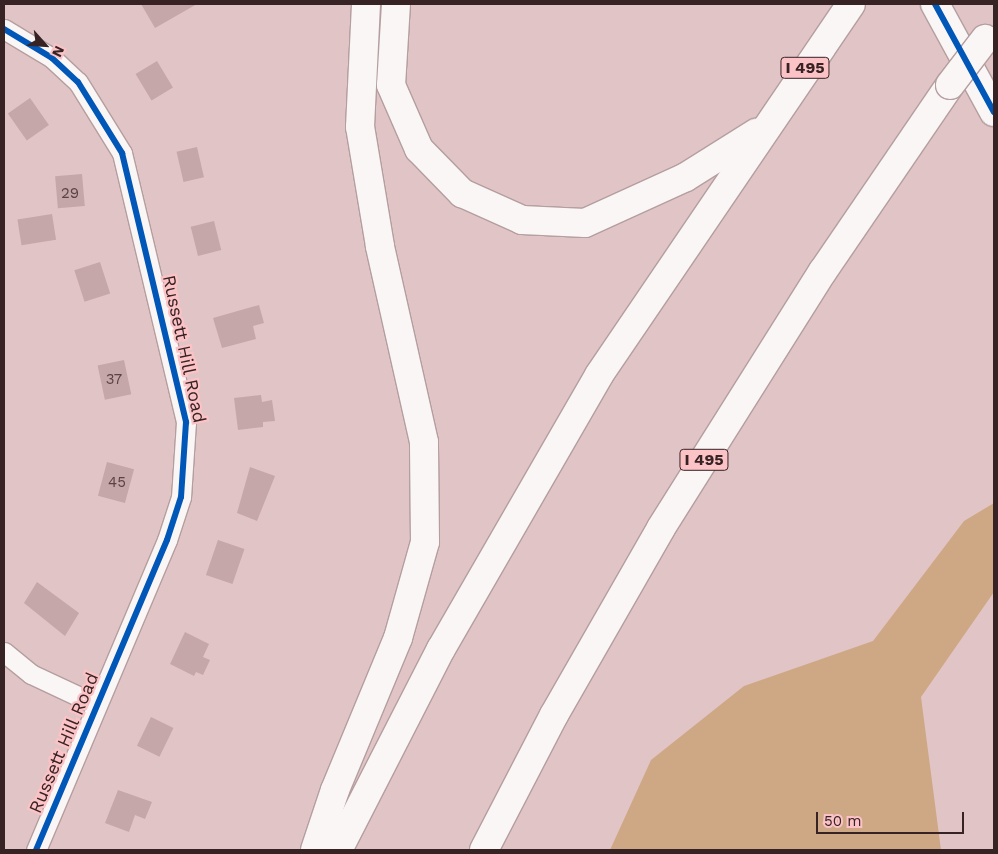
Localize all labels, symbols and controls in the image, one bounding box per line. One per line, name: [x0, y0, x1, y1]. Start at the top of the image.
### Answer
north arrow: [20, 20, 70, 70]
text: N: [49, 43, 68, 60]
road number: I 495: [780, 54, 830, 82]
house number: 29: [61, 185, 79, 203]
street label: Russett Hill Road: [158, 273, 210, 425]
house number: 37: [106, 371, 122, 389]
road number: I 495: [679, 446, 729, 474]
house number: 45: [108, 474, 126, 492]
street label: Russett Hill Road: [25, 669, 103, 817]
scale bar: [818, 802, 966, 834]
text: 50 m: [824, 812, 861, 830]

